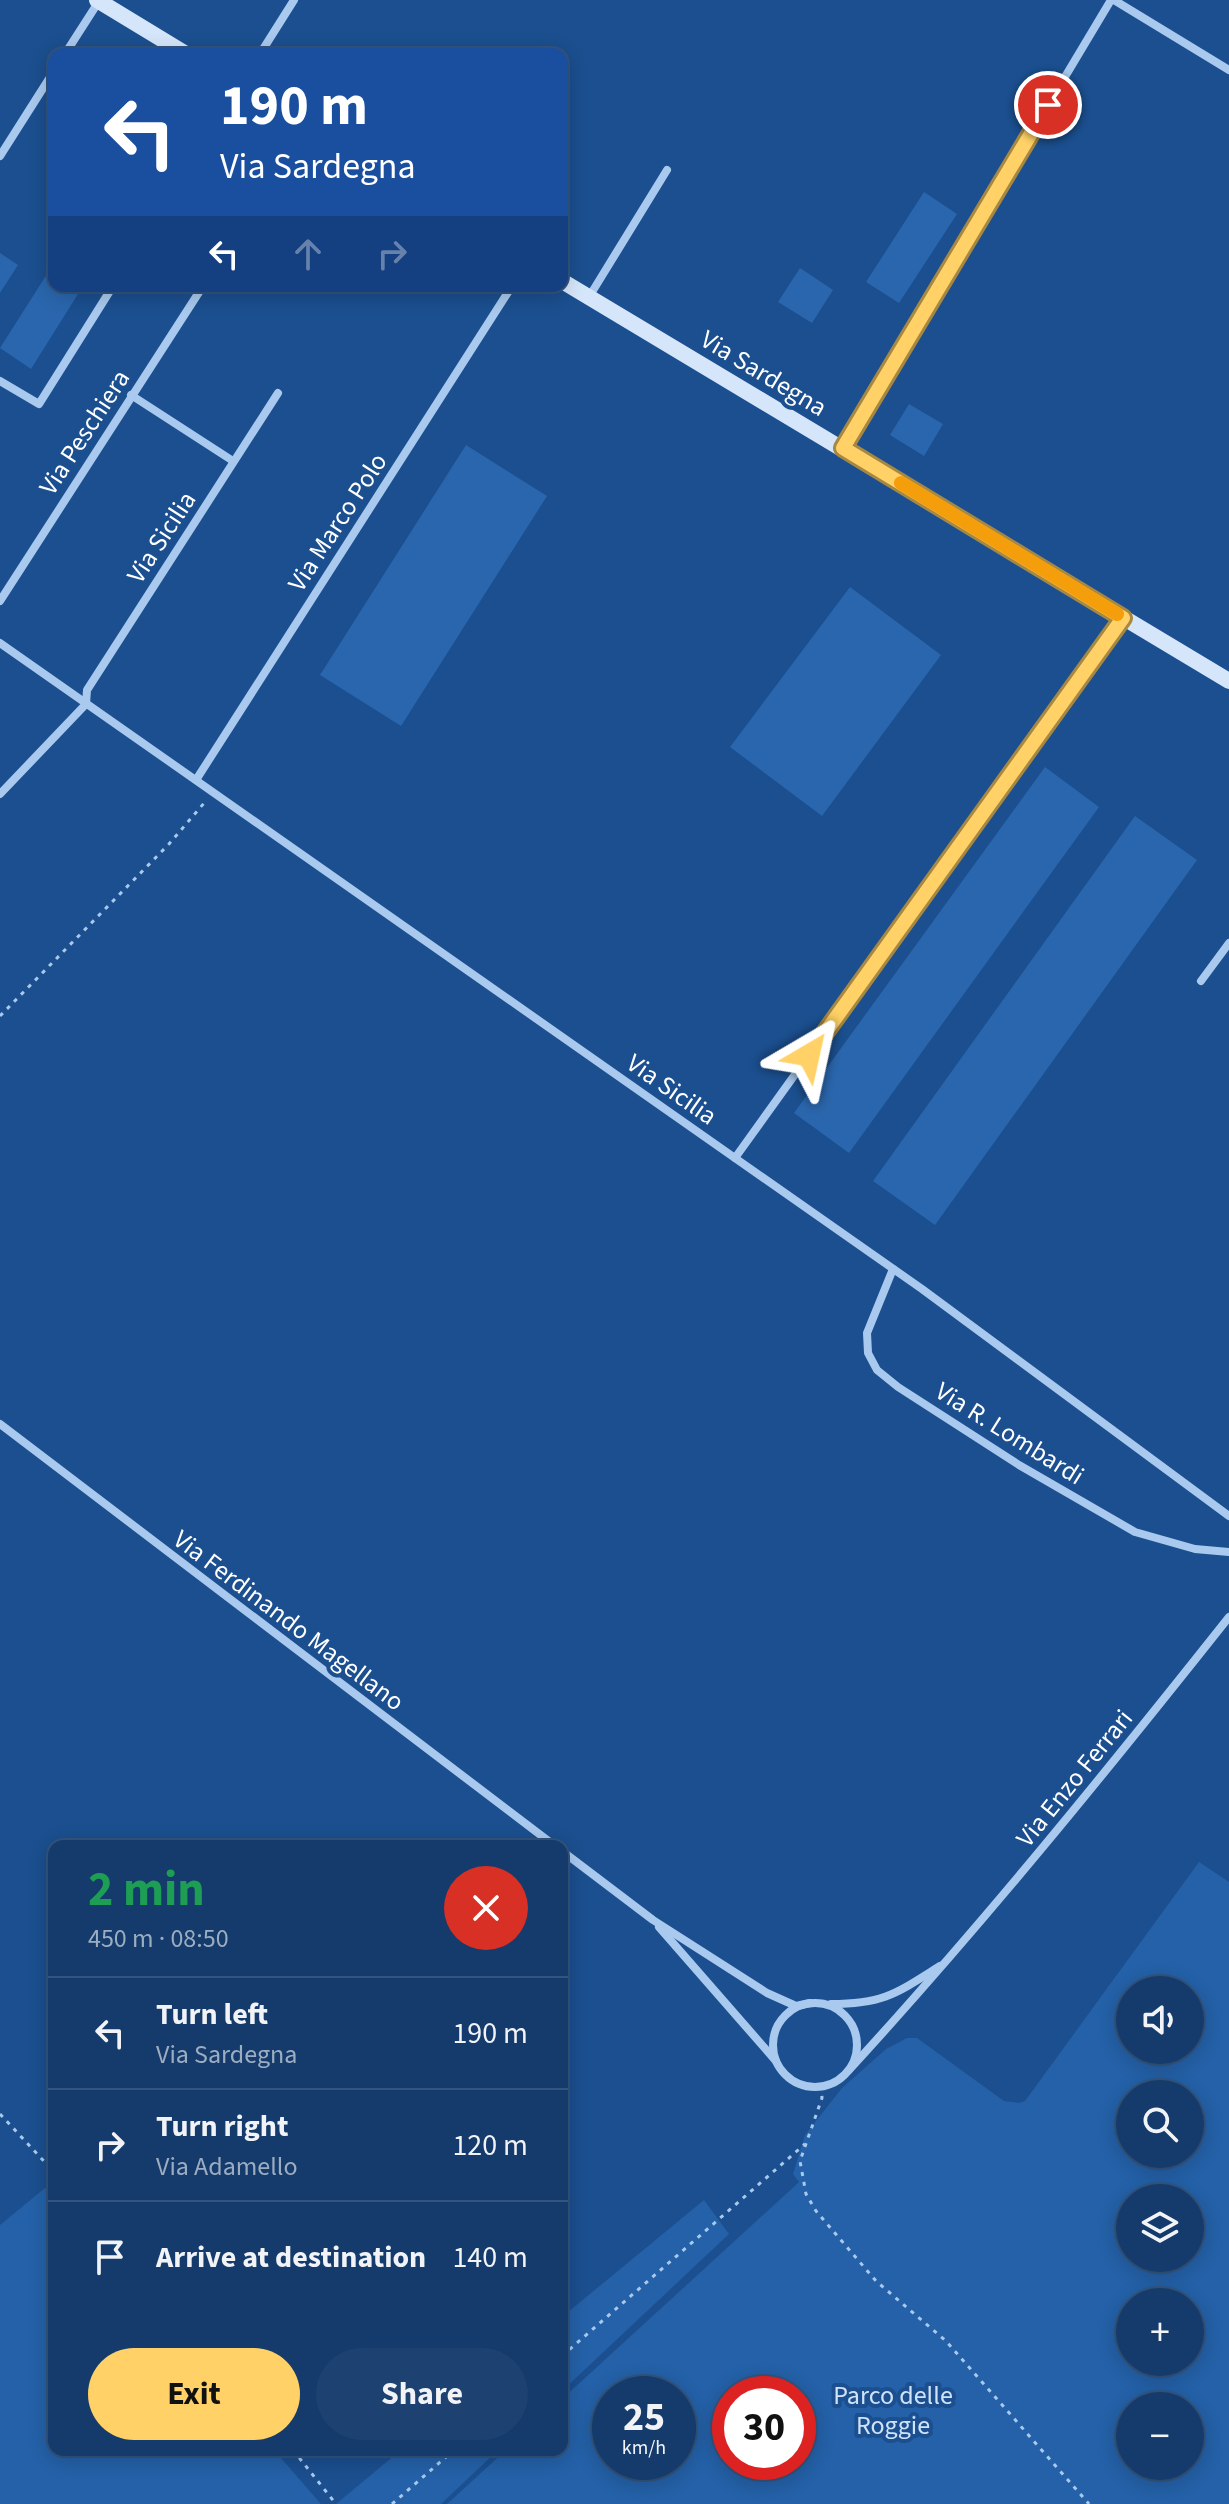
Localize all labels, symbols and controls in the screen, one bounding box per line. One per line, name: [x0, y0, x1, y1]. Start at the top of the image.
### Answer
text: 190 m: [220, 67, 368, 146]
pin: [1014, 71, 1082, 139]
icon: left: [88, 80, 192, 184]
icon: arrive: [1026, 83, 1070, 127]
text: Via Sardegna: [220, 141, 416, 192]
icon: left: [202, 232, 246, 276]
icon: ahead: [286, 232, 330, 276]
icon: right: [370, 232, 414, 276]
street label: Via Sardegna: [694, 321, 834, 426]
street label: Via Peschiera: [30, 362, 139, 502]
street label: Via Marco Polo: [279, 446, 396, 599]
street label: Via Sicilia: [118, 484, 205, 590]
position arrow: [767, 1013, 851, 1097]
street label: Via Sicilia: [619, 1045, 724, 1134]
street label: Via R. Lombardi: [928, 1373, 1091, 1494]
street label: Via Ferdinando Magellano: [165, 1521, 412, 1720]
street label: Via Enzo Ferrari: [1007, 1702, 1141, 1855]
text: 2 min: [88, 1856, 205, 1924]
button: close: [444, 1866, 528, 1950]
text: 450 m · 08:50: [88, 1920, 229, 1957]
map controls: [1116, 1976, 1204, 2480]
button: sound: [1116, 1976, 1204, 2064]
text: Turn left: [156, 1993, 268, 2036]
icon: left: [88, 2011, 132, 2055]
text: 190 m: [452, 2012, 528, 2055]
text: Via Sardegna: [156, 2036, 297, 2073]
button: search: [1116, 2080, 1204, 2168]
text: Turn right: [156, 2105, 288, 2148]
icon: right: [88, 2123, 132, 2167]
text: 120 m: [452, 2124, 528, 2167]
text: Via Adamello: [156, 2148, 298, 2185]
button: layers: [1116, 2184, 1204, 2272]
icon: arrive: [88, 2235, 132, 2279]
text: Arrive at destination: [156, 2236, 426, 2279]
text: 140 m: [452, 2236, 528, 2279]
button: +: [1116, 2288, 1204, 2376]
button: Exit: [88, 2348, 300, 2440]
button: Share: [316, 2348, 528, 2440]
speed limit sign: 30: [712, 2376, 816, 2480]
park label: Parco delle Roggie: [833, 2377, 953, 2444]
text: 25: [623, 2389, 665, 2446]
button: −: [1116, 2392, 1204, 2480]
text: km/h: [622, 2434, 666, 2462]

